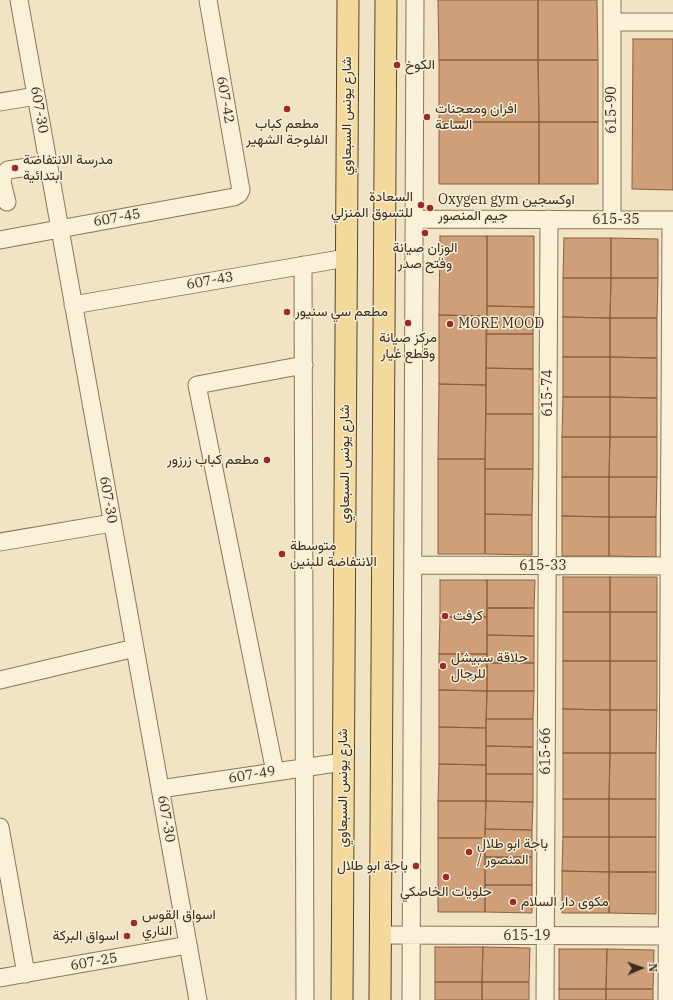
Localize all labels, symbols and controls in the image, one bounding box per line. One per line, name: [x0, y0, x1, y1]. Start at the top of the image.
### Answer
street label: شارع يونس السبعاوي: [339, 56, 355, 176]
place label: الكوخ: [405, 57, 435, 73]
marker: الكوخ: [392, 60, 402, 70]
street label: 607-42: [213, 75, 237, 125]
street label: 607-30: [27, 85, 51, 135]
street label: 615-90: [604, 86, 620, 134]
place label: افران ومعجنات الساعة: [435, 101, 517, 134]
marker: مطعم كباب الفلوجة الشهير: [282, 104, 292, 114]
marker: افران ومعجنات الساعة: [422, 112, 432, 122]
place label: مطعم كباب الفلوجة الشهير: [246, 116, 328, 148]
place label: مدرسة الانتفاضة ابتدائية: [23, 152, 113, 184]
marker: مدرسة الانتفاضة ابتدائية: [10, 163, 20, 173]
place label: السعادة للتسوق المنزلي: [331, 189, 413, 222]
place label: Oxygen gym اوكسجين جيم المنصور: [438, 192, 575, 224]
marker: السعادة للتسوق المنزلي: [416, 200, 426, 210]
marker: Oxygen gym اوكسجين جيم المنصور: [425, 203, 435, 213]
street label: 607-45: [92, 206, 142, 230]
street label: 615-35: [592, 212, 640, 228]
marker: الوزان صيانة وفتح صدر: [420, 228, 430, 238]
place label: الوزان صيانة وفتح صدر: [392, 240, 458, 272]
street label: 607-43: [185, 269, 235, 293]
place label: مطعم سي سنيور: [295, 304, 388, 320]
marker: مطعم سي سنيور: [282, 307, 292, 317]
place label: MORE MOOD: [458, 316, 544, 332]
marker: مركز صيانة وقطع غيار: [403, 318, 413, 328]
marker: MORE MOOD: [445, 319, 455, 329]
place label: مركز صيانة وقطع غيار: [379, 330, 437, 362]
street label: 615-74: [540, 369, 556, 417]
street label: شارع يونس السبعاوي: [337, 404, 353, 524]
place label: مطعم كباب زرزور: [167, 452, 259, 468]
marker: مطعم كباب زرزور: [262, 455, 272, 465]
street label: 607-30: [96, 475, 120, 525]
place label: متوسطة الانتفاضة للبنين: [290, 538, 377, 570]
marker: متوسطة الانتفاضة للبنين: [277, 549, 287, 559]
street label: 615-33: [519, 558, 567, 574]
place label: كرفت: [453, 608, 483, 624]
marker: كرفت: [440, 611, 450, 621]
place label: حلاقة سبيشل للرجال: [451, 650, 528, 682]
marker: حلاقة سبيشل للرجال: [438, 661, 448, 671]
street label: 615-66: [538, 727, 554, 775]
street label: شارع يونس السبعاوي: [335, 728, 351, 848]
street label: 607-49: [227, 763, 277, 787]
street label: 607-30: [154, 794, 178, 844]
place label: باجة ابو طلال / المنصور: [477, 836, 548, 868]
marker: باجة ابو طلال / المنصور: [464, 847, 474, 857]
place label: باجة ابو طلال: [337, 858, 408, 874]
marker: باجة ابو طلال: [411, 861, 421, 871]
marker: حلويات الخاصكي: [441, 872, 451, 882]
place label: حلويات الخاصكي: [400, 884, 492, 900]
place label: مكوى دار السلام: [521, 894, 609, 910]
marker: مكوى دار السلام: [508, 897, 518, 907]
place label: اسواق القوس الناري: [142, 907, 216, 940]
marker: اسواق القوس الناري: [129, 918, 139, 928]
place label: اسواق البركة: [53, 928, 119, 944]
street label: 615-19: [503, 928, 551, 944]
marker: اسواق البركة: [122, 931, 132, 941]
north arrow: [621, 948, 661, 988]
street label: 607-25: [69, 950, 119, 974]
text: N: [646, 963, 660, 972]

